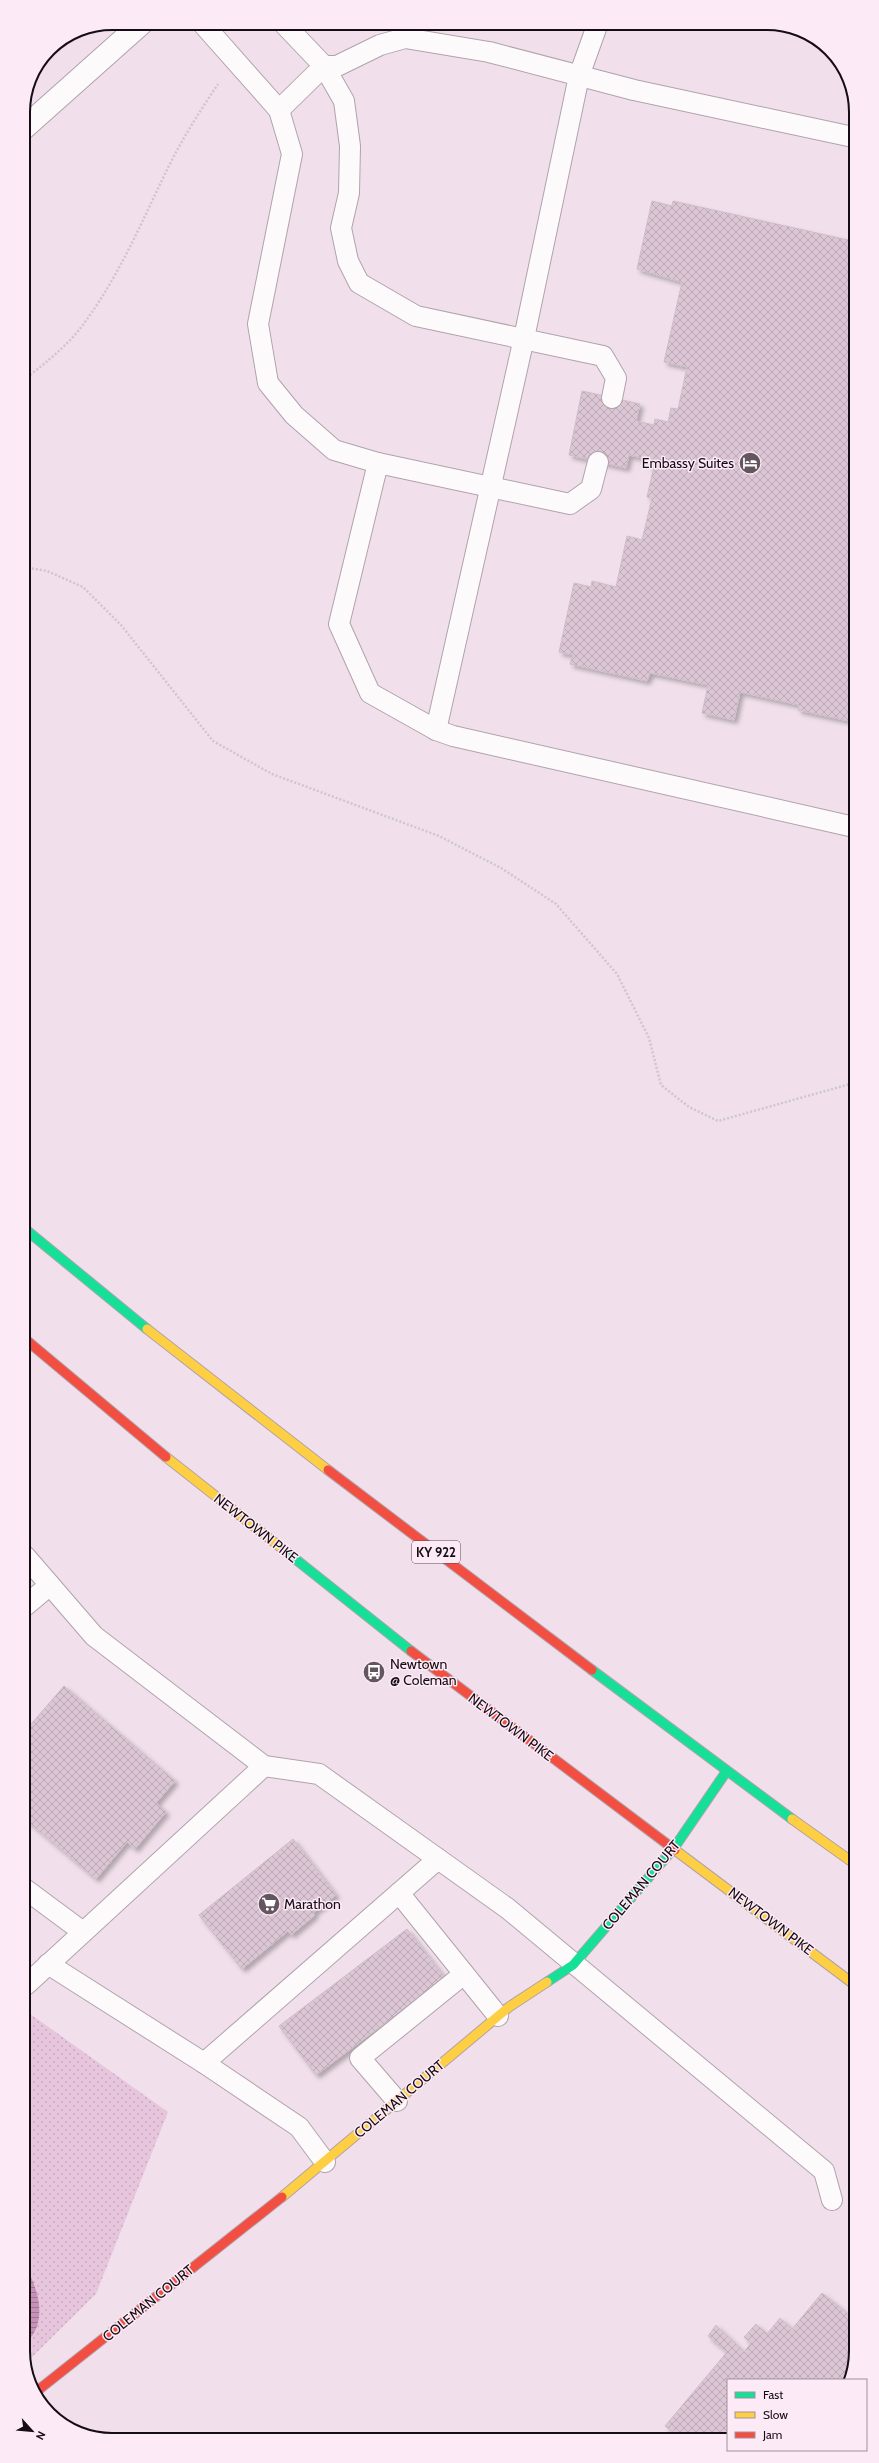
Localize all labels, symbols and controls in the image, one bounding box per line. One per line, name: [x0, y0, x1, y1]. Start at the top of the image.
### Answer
hotel icon: Embassy Suites: [737, 450, 763, 476]
place label: Embassy Suites: [642, 454, 734, 472]
street label: NEWTOWN PIKE: [210, 1489, 302, 1567]
road number: KY 922: [412, 1541, 460, 1563]
place label: Newtown @ Coleman: [390, 1655, 457, 1689]
bus stop icon: Newtown @ Coleman: [361, 1659, 387, 1685]
street label: NEWTOWN PIKE: [465, 1689, 557, 1765]
street label: COLEMAN COURT: [598, 1836, 684, 1934]
street label: NEWTOWN PIKE: [725, 1883, 817, 1959]
supermarket icon: Marathon: [256, 1891, 282, 1917]
place label: Marathon: [284, 1895, 341, 1913]
street label: COLEMAN COURT: [350, 2056, 448, 2142]
street label: COLEMAN COURT: [99, 2260, 198, 2345]
legend: [727, 2379, 867, 2451]
text: Fast: [763, 2387, 783, 2402]
text: Slow: [763, 2407, 788, 2422]
north arrow: [12, 2411, 52, 2451]
text: Jam: [762, 2427, 782, 2442]
text: N: [33, 2429, 49, 2442]

